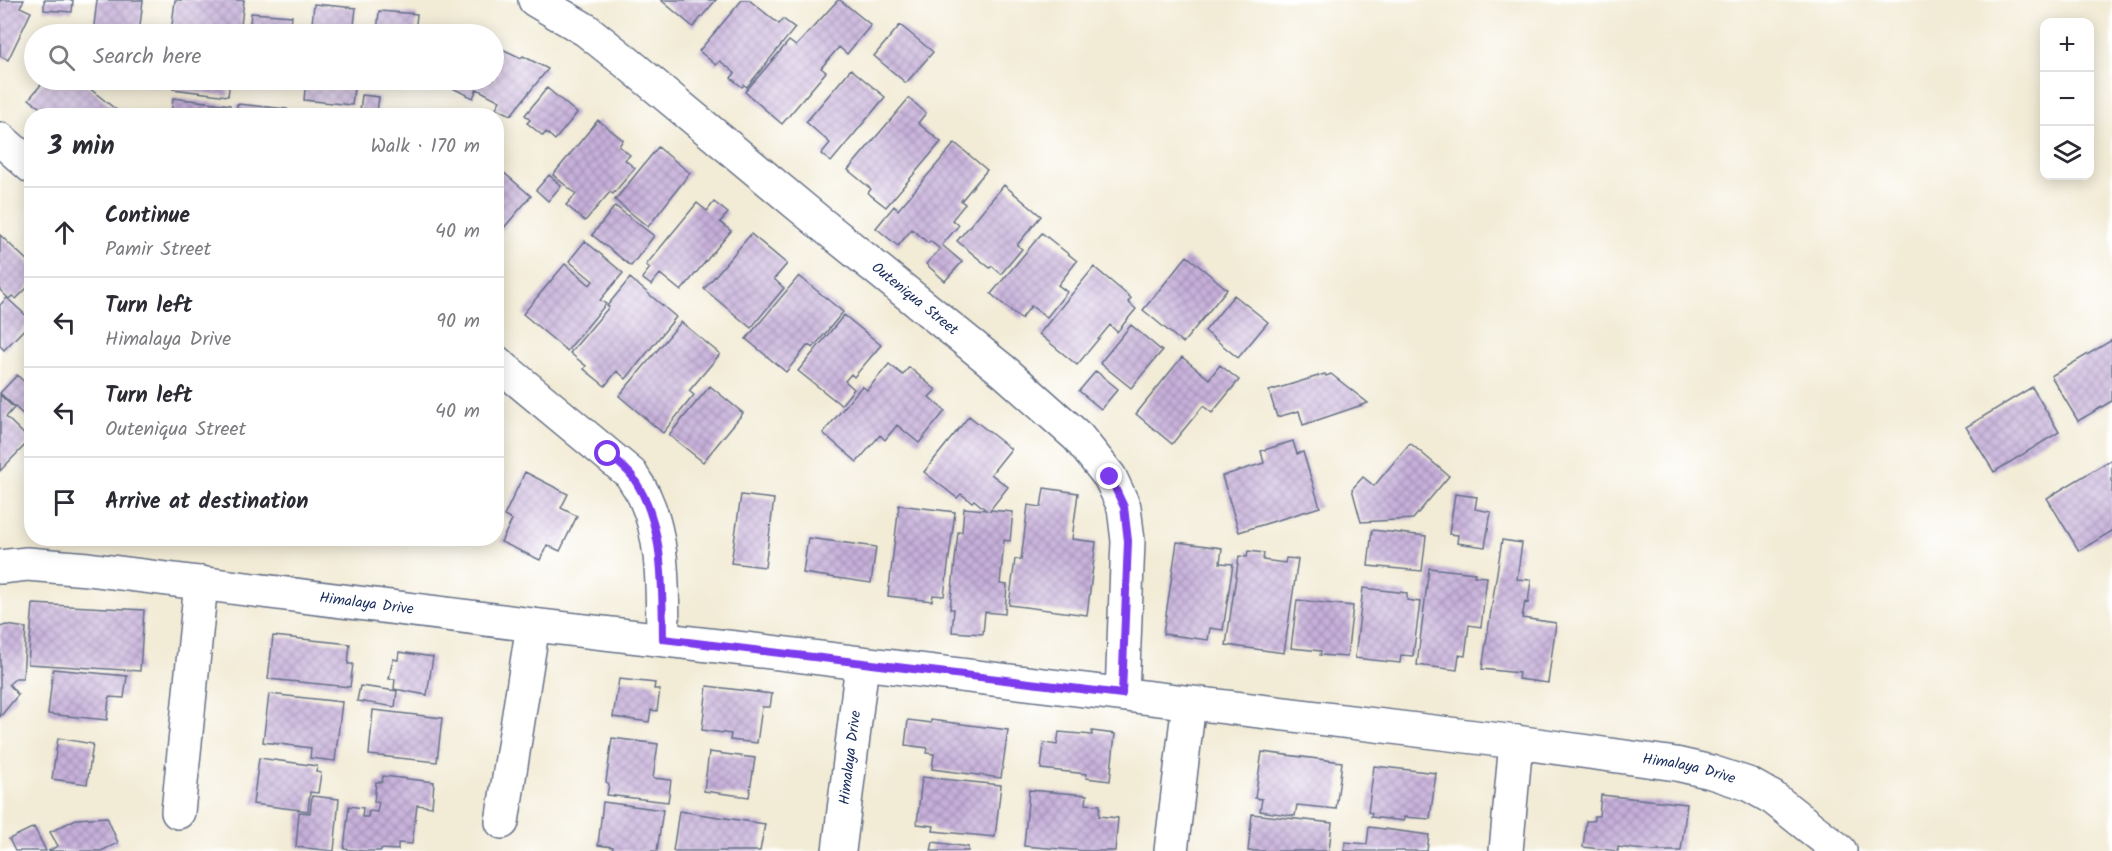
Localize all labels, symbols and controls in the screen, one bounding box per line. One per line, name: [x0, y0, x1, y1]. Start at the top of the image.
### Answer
map controls: [2040, 18, 2094, 180]
button: +: [2040, 18, 2094, 72]
search box: [24, 24, 504, 90]
text: Search here: [93, 40, 201, 75]
icon: search: [45, 41, 78, 74]
button: −: [2040, 72, 2094, 126]
text: 3 min: [48, 126, 115, 168]
button: layers: [2040, 126, 2094, 180]
text: Walk · 170 m: [370, 131, 480, 163]
text: Continue: [105, 199, 190, 234]
icon: ahead: [48, 216, 81, 249]
text: 40 m: [435, 216, 480, 248]
text: Pamir Street: [105, 234, 211, 266]
street label: Outeniqua Street: [866, 257, 964, 342]
text: Turn left: [105, 289, 192, 324]
icon: left: [48, 306, 81, 339]
text: 90 m: [436, 306, 480, 338]
text: Himalaya Drive: [105, 324, 231, 356]
text: Turn left: [105, 379, 192, 414]
icon: left: [48, 396, 81, 429]
text: 40 m: [435, 396, 480, 428]
text: Outeniqua Street: [105, 414, 246, 446]
route start: [594, 440, 620, 466]
route end: [1096, 463, 1122, 489]
text: Arrive at destination: [105, 485, 308, 520]
icon: arrive: [48, 486, 81, 519]
street label: Himalaya Drive: [318, 586, 415, 622]
street label: Himalaya Drive: [833, 709, 868, 806]
street label: Himalaya Drive: [1641, 748, 1739, 791]

